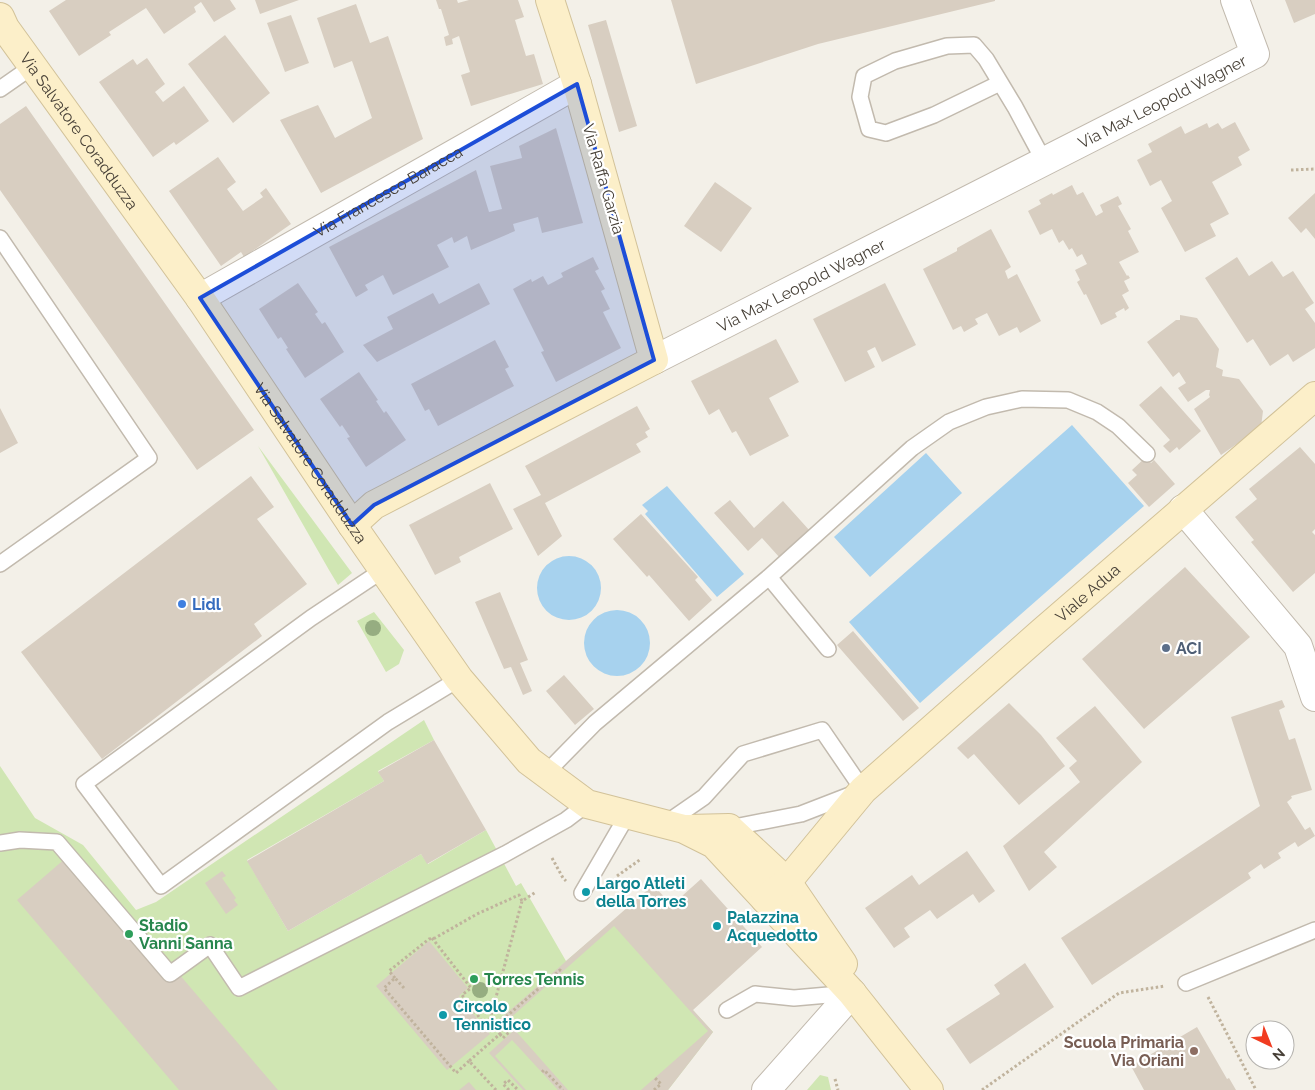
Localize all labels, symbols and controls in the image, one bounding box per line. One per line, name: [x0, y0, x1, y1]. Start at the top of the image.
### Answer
street label: Via Salvatore Coradduzza: [16, 49, 142, 213]
street label: Via Max Leopold Wagner: [1075, 51, 1250, 153]
street label: Via Raffa Garzia: [579, 122, 628, 237]
street label: Via Francesco Baracca: [310, 142, 466, 241]
street label: Via Max Leopold Wagner: [714, 235, 889, 336]
street label: Via Salvatore Coradduzza: [250, 380, 371, 547]
street label: Viale Adua: [1052, 560, 1124, 626]
place label: Lidl: [192, 595, 222, 614]
marker: Lidl: [176, 598, 188, 610]
place label: ACI: [1176, 639, 1202, 658]
marker: ACI: [1160, 642, 1172, 654]
place label: Largo Atleti della Torres: [596, 874, 686, 911]
marker: Largo Atleti della Torres: [580, 886, 592, 898]
place label: Palazzina Acquedotto: [727, 908, 818, 945]
place label: Stadio Vanni Sanna: [139, 916, 233, 953]
marker: Palazzina Acquedotto: [711, 920, 723, 932]
marker: Stadio Vanni Sanna: [123, 928, 135, 940]
place label: Torres Tennis: [484, 970, 584, 989]
marker: Torres Tennis: [468, 973, 480, 985]
place label: Circolo Tennistico: [453, 997, 531, 1034]
marker: Circolo Tennistico: [437, 1009, 449, 1021]
north arrow: [1245, 1020, 1295, 1070]
place label: Scuola Primaria Via Oriani: [1064, 1033, 1184, 1070]
marker: Scuola Primaria Via Oriani: [1188, 1045, 1200, 1057]
text: N: [1270, 1045, 1288, 1064]

